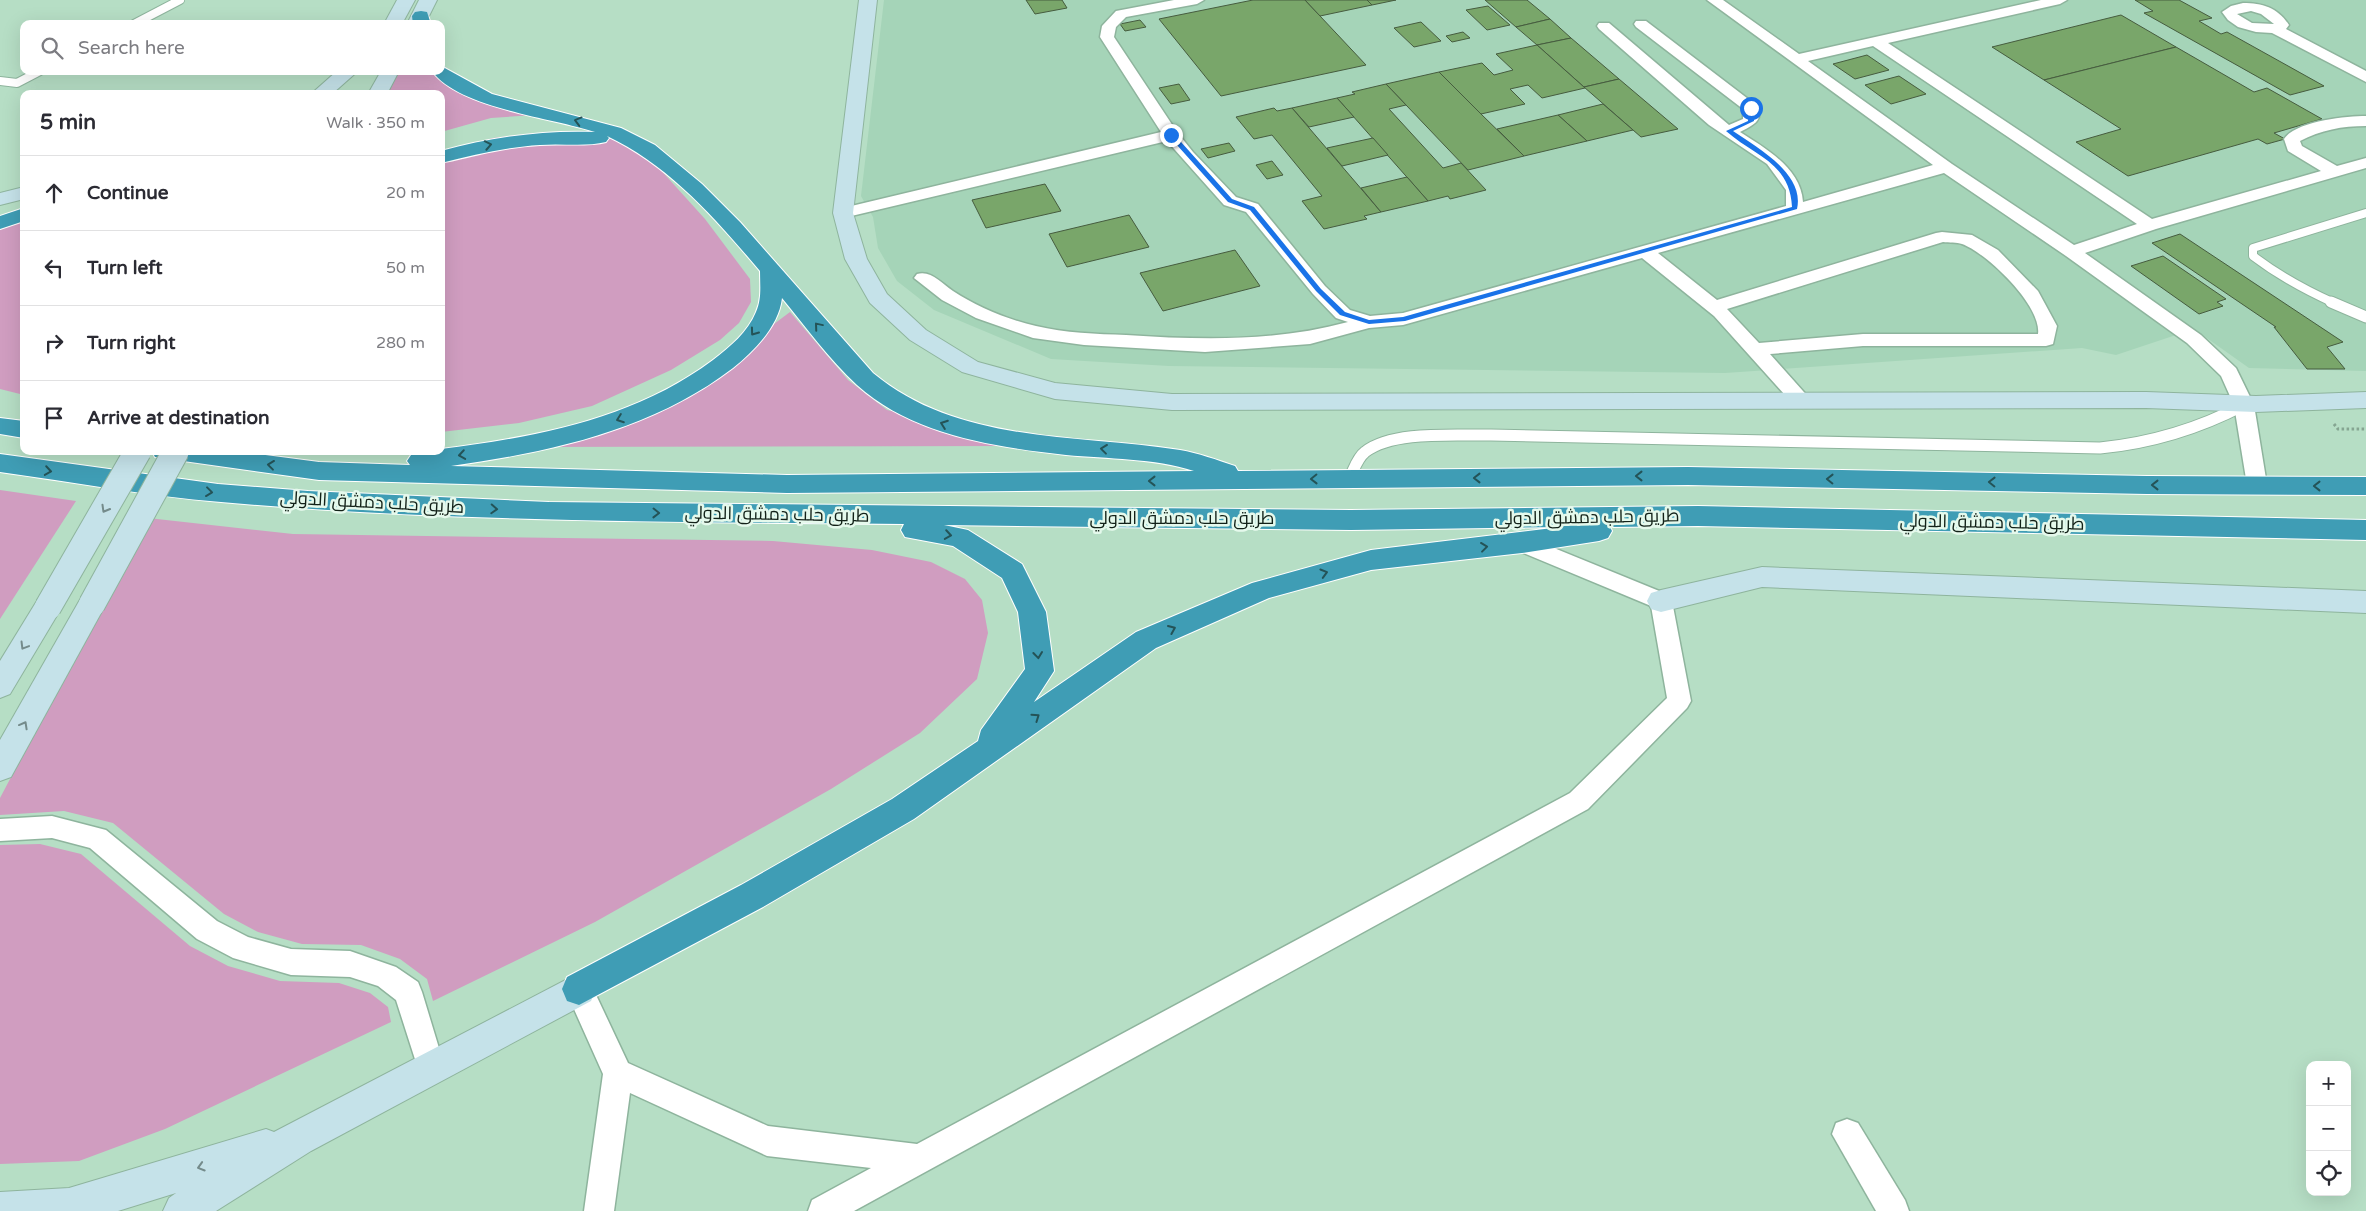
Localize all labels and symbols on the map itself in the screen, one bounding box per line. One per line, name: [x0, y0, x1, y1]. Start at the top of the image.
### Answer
route start: [1740, 97, 1763, 120]
one-way arrow: [574, 116, 582, 127]
route end: [1160, 124, 1183, 147]
one-way arrow: [484, 140, 493, 151]
one-way arrow: [814, 322, 823, 331]
one-way arrow: [752, 326, 760, 335]
one-way arrow: [616, 413, 625, 423]
one-way arrow: [940, 420, 948, 430]
one-way arrow: [1099, 444, 1107, 455]
one-way arrow: [458, 449, 466, 460]
one-way arrow: [267, 460, 275, 471]
one-way arrow: [44, 465, 52, 475]
one-way arrow: [1635, 471, 1643, 482]
one-way arrow: [1473, 473, 1480, 483]
one-way arrow: [1310, 474, 1318, 484]
one-way arrow: [1826, 474, 1834, 484]
one-way arrow: [1148, 476, 1156, 486]
one-way arrow: [1988, 477, 1996, 487]
one-way arrow: [2151, 480, 2158, 490]
one-way arrow: [2313, 481, 2321, 491]
one-way arrow: [206, 486, 214, 497]
street label: طريق حلب دمشق الدولي: [279, 486, 465, 521]
street label: طريق حلب دمشق الدولي: [684, 501, 870, 530]
one-way arrow: [102, 503, 112, 512]
one-way arrow: [490, 503, 498, 514]
street label: طريق حلب دمشق الدولي: [1494, 504, 1680, 533]
street label: طريق حلب دمشق الدولي: [1090, 507, 1274, 532]
one-way arrow: [652, 508, 660, 518]
street label: طريق حلب دمشق الدولي: [1899, 509, 2085, 538]
one-way arrow: [944, 530, 953, 540]
one-way arrow: [1480, 542, 1488, 553]
one-way arrow: [1320, 568, 1328, 579]
one-way arrow: [1167, 625, 1176, 636]
one-way arrow: [21, 641, 31, 650]
one-way arrow: [1032, 651, 1043, 659]
one-way arrow: [1030, 714, 1040, 723]
one-way arrow: [18, 721, 28, 730]
one-way arrow: [198, 1161, 206, 1171]

